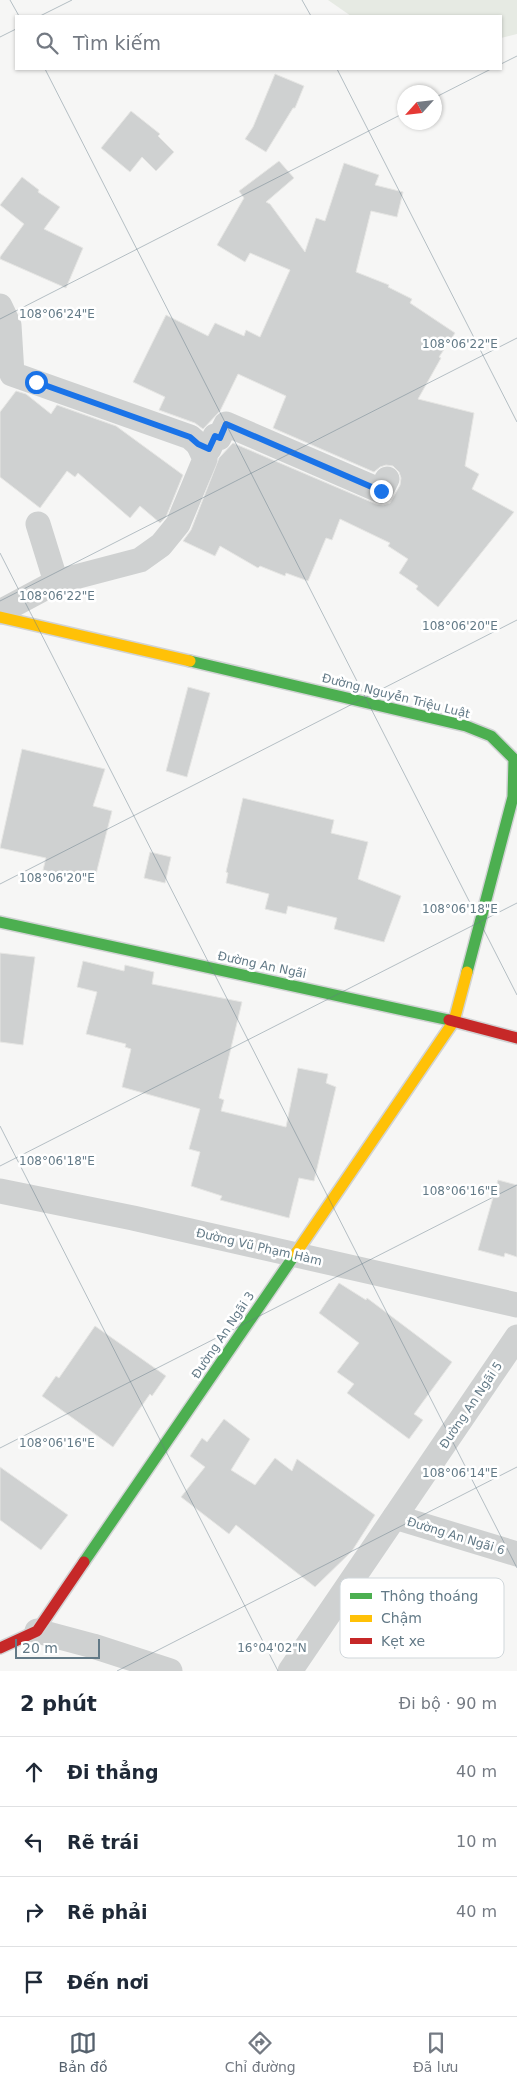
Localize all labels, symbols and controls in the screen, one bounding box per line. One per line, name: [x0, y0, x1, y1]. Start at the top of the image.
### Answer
search box: [15, 15, 502, 70]
icon: search: [33, 29, 61, 57]
text: Tìm kiếm: [73, 32, 161, 54]
north arrow: [397, 85, 442, 130]
text: 108°06'24"E: [19, 307, 95, 321]
text: 108°06'22"E: [422, 337, 498, 351]
route start: [25, 371, 48, 394]
route end: [370, 480, 393, 503]
text: 108°06'22"E: [19, 589, 95, 603]
text: 108°06'20"E: [422, 619, 498, 633]
street label: Đường Nguyễn Triệu Luật: [320, 671, 472, 721]
text: 108°06'20"E: [19, 871, 95, 885]
text: 108°06'18"E: [422, 902, 498, 916]
street label: Đường An Ngãi: [216, 949, 308, 981]
text: 108°06'18"E: [19, 1154, 95, 1168]
text: 108°06'16"E: [422, 1184, 498, 1198]
street label: Đường Vũ Phạm Hàm: [195, 1226, 323, 1268]
street label: Đường An Ngãi 3: [189, 1289, 257, 1381]
street label: Đường An Ngãi 5: [437, 1359, 505, 1451]
text: 108°06'16"E: [19, 1436, 95, 1450]
text: 108°06'14"E: [422, 1466, 498, 1480]
street label: Đường An Ngãi 6: [405, 1514, 507, 1558]
legend: [340, 1578, 504, 1658]
text: Thông thoáng: [380, 1588, 478, 1604]
text: Chậm: [381, 1610, 422, 1626]
text: Kẹt xe: [381, 1633, 425, 1649]
scale bar: [15, 1636, 100, 1659]
text: 20 m: [22, 1640, 58, 1656]
text: 16°04'02"N: [237, 1641, 307, 1655]
text: 2 phút: [20, 1692, 97, 1716]
text: Đi bộ · 90 m: [399, 1694, 497, 1713]
icon: ahead: [20, 1758, 48, 1786]
text: Đi thẳng: [67, 1761, 159, 1783]
text: 40 m: [456, 1762, 497, 1781]
icon: left: [20, 1828, 48, 1856]
text: Rẽ trái: [67, 1831, 139, 1853]
text: 10 m: [456, 1832, 497, 1851]
icon: right: [20, 1898, 48, 1926]
text: Rẽ phải: [67, 1901, 148, 1923]
text: 40 m: [456, 1902, 497, 1921]
icon: arrive: [20, 1968, 48, 1996]
text: Đến nơi: [67, 1971, 149, 1993]
tab: Bản đồ: [59, 2029, 108, 2075]
tab: Chỉ đường: [225, 2029, 296, 2075]
tab: Đã lưu: [413, 2029, 458, 2075]

